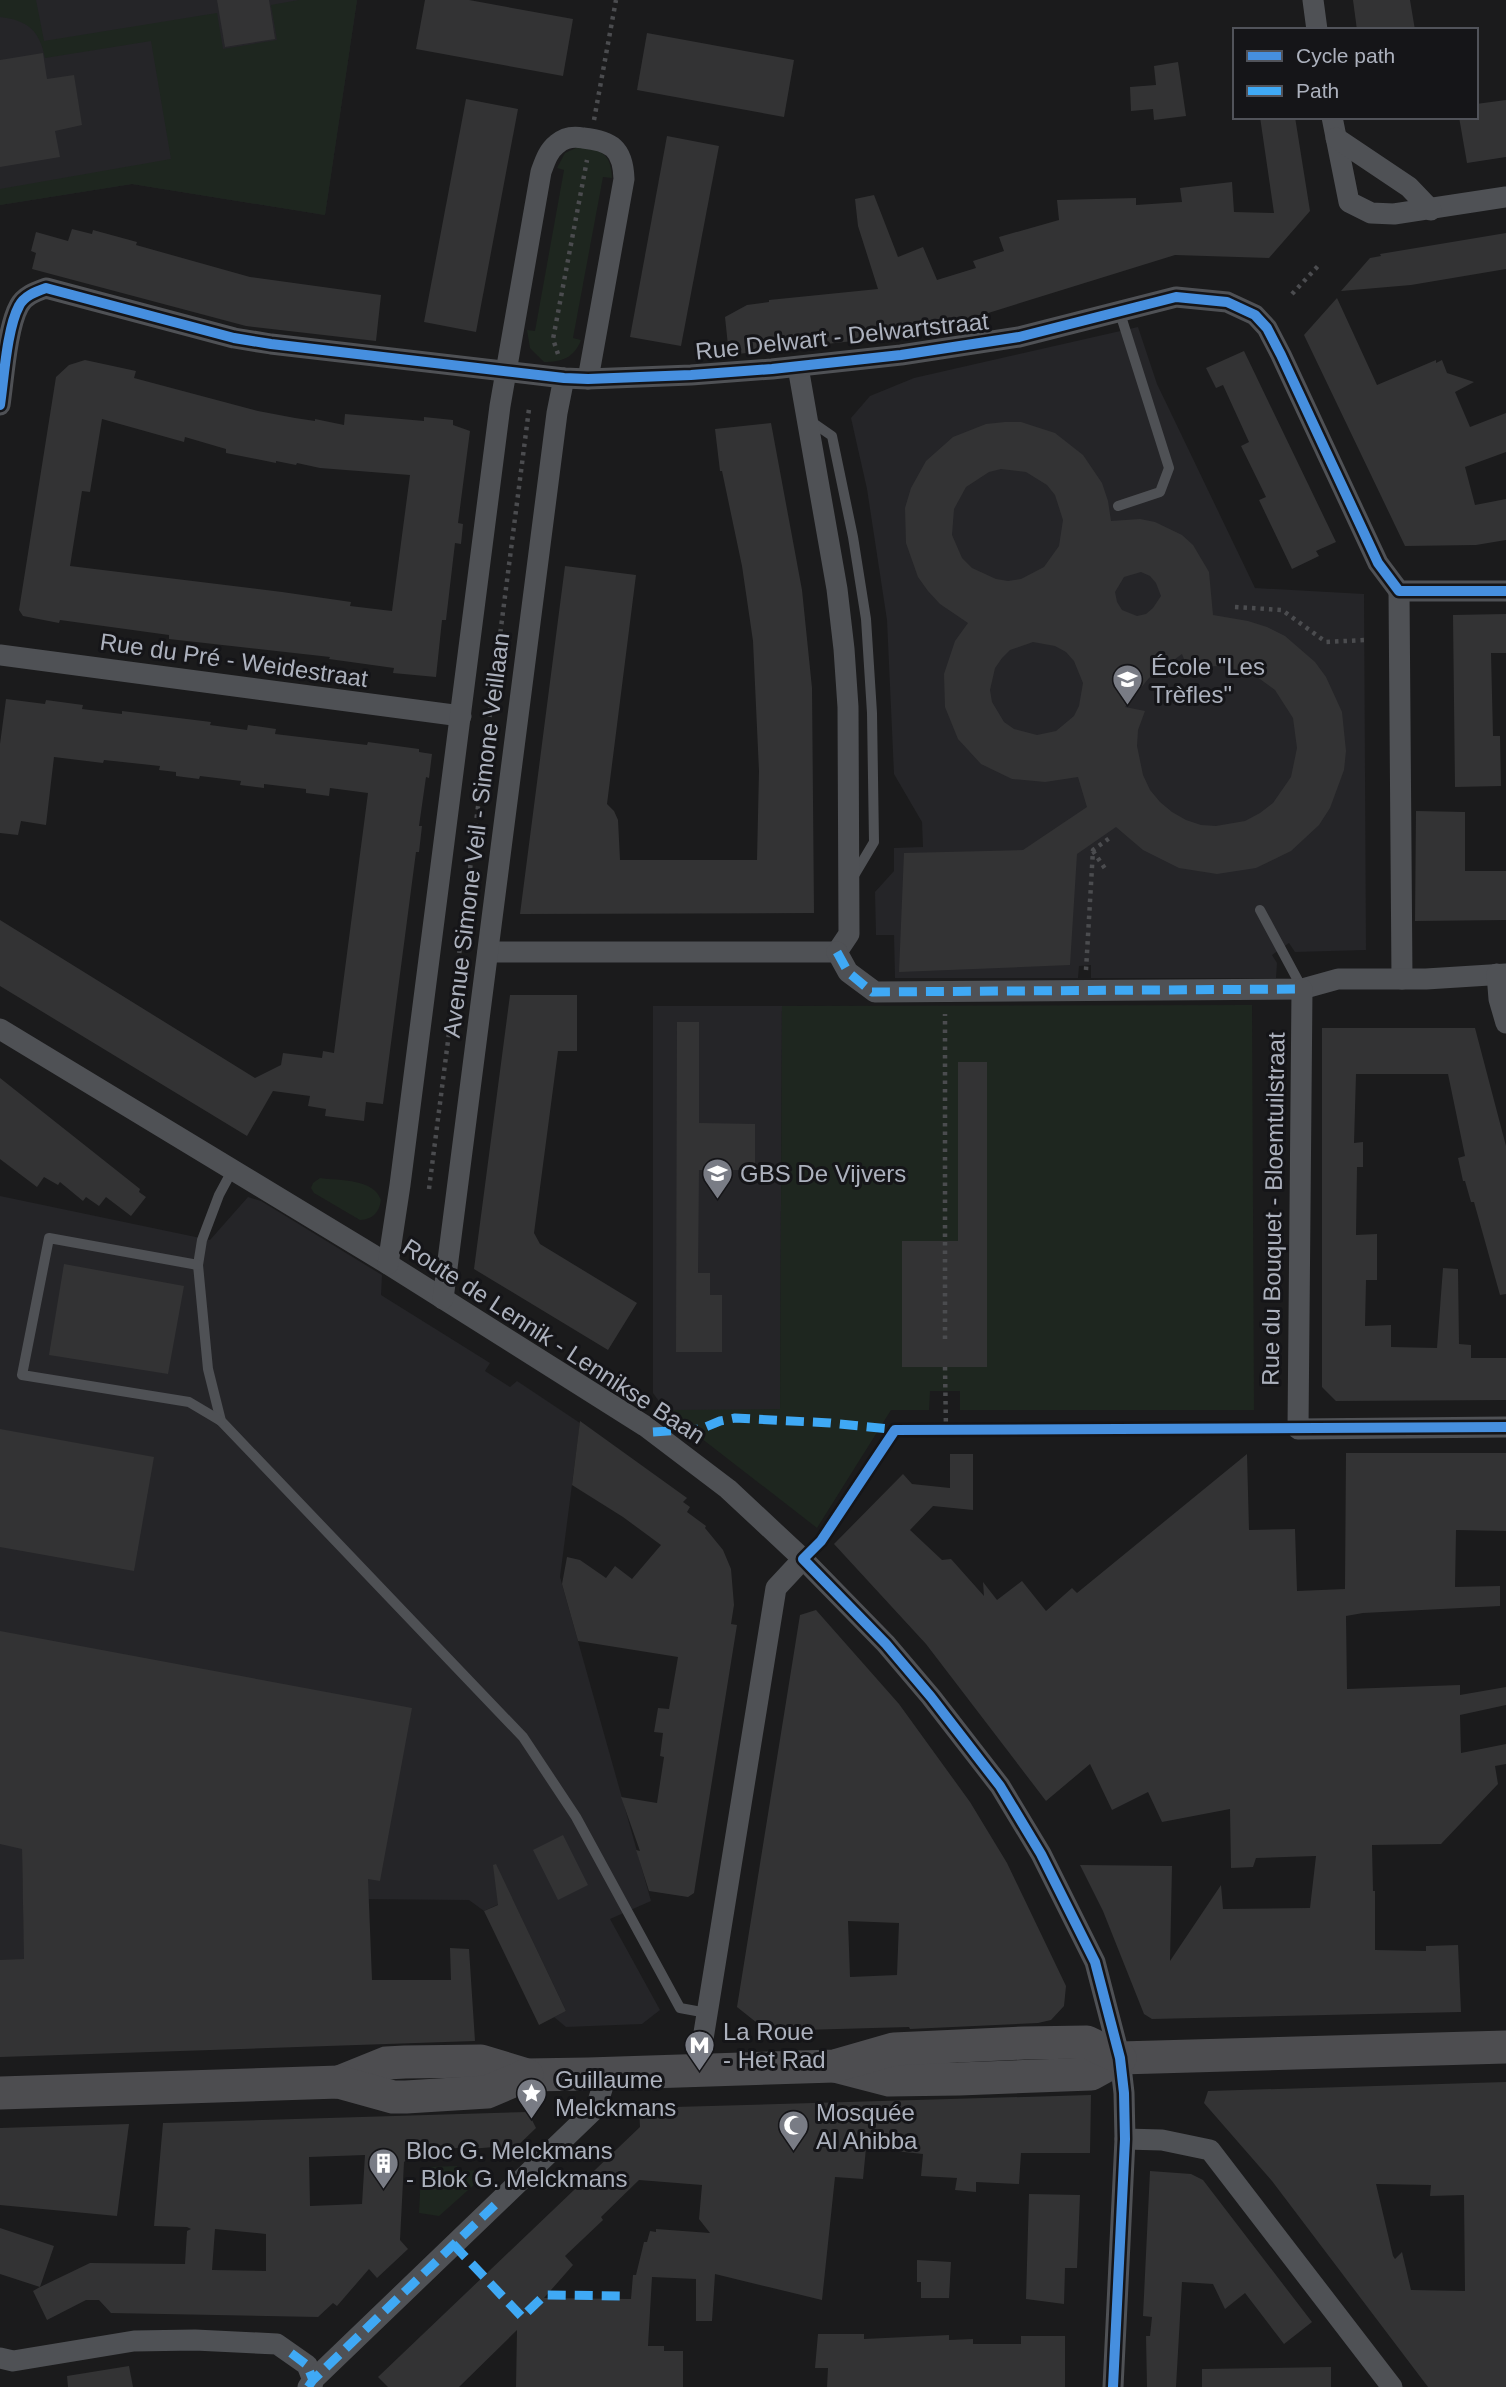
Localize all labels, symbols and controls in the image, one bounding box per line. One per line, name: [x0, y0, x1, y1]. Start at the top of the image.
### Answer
legend: [1233, 28, 1478, 119]
text: Cycle path: [1296, 44, 1395, 67]
text: Path: [1296, 79, 1339, 102]
street label: Rue Delwart - Delwartstraat: [694, 307, 990, 365]
street label: Rue du Pré - Weidestraat: [98, 628, 370, 692]
street label: Avenue Simone Veil - Simone Veillaan: [438, 631, 514, 1039]
place label: École "Les Trèfles": [1151, 653, 1265, 708]
school or university icon: École "Les Trèfles": [1111, 663, 1145, 707]
street label: Rue du Bouquet - Bloemtuilstraat: [1256, 1032, 1290, 1386]
school or university icon: GBS De Vijvers: [700, 1156, 734, 1200]
place label: GBS De Vijvers: [740, 1160, 906, 1187]
street label: Route de Lennik - Lennikse Baan: [398, 1233, 710, 1449]
place label: La Roue - Het Rad: [723, 2018, 826, 2073]
metro station icon: La Roue - Het Rad: [683, 2028, 717, 2072]
place label: Guillaume Melckmans: [555, 2066, 676, 2121]
place icon: Guillaume Melckmans: [515, 2076, 549, 2120]
place label: Mosquée Al Ahibba: [816, 2099, 918, 2154]
mosque icon: Mosquée Al Ahibba: [776, 2109, 810, 2153]
place label: Bloc G. Melckmans - Blok G. Melckmans: [406, 2137, 627, 2192]
building icon: Bloc G. Melckmans - Blok G. Melckmans: [366, 2147, 400, 2191]

